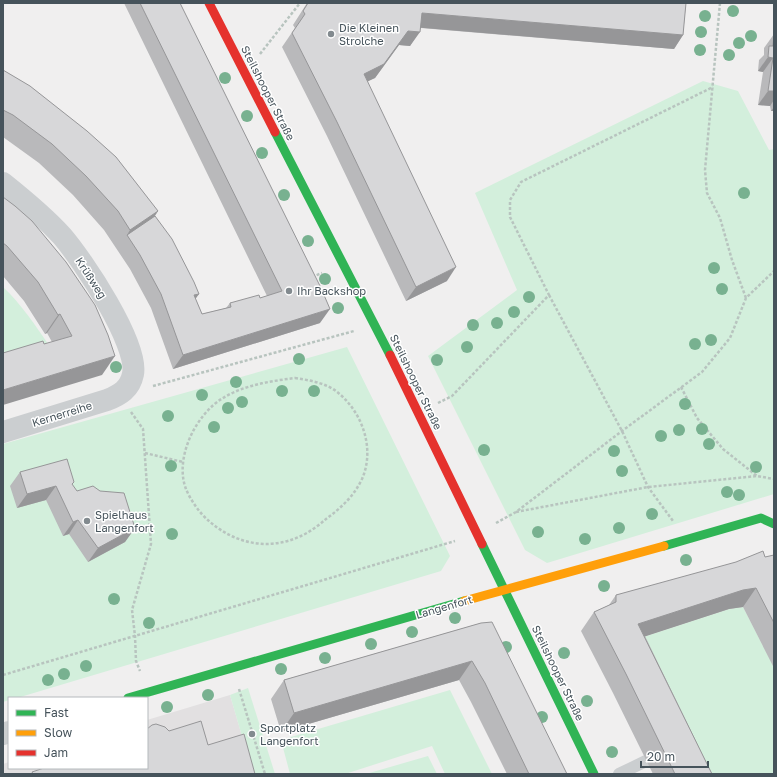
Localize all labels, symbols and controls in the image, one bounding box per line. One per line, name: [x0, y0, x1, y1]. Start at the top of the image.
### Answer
place label: Die Kleinen Strolche: [339, 21, 399, 47]
marker: Die Kleinen Strolche: [326, 29, 336, 39]
street label: Steilshooper Straße: [239, 43, 298, 142]
street label: Krüßweg: [73, 255, 110, 301]
place label: Ihr Backshop: [297, 284, 366, 297]
marker: Ihr Backshop: [284, 286, 294, 296]
street label: Steilshooper Straße: [388, 332, 445, 432]
street label: Kernerreihe: [30, 398, 93, 429]
place label: Spielhaus Langenfort: [95, 508, 154, 534]
marker: Spielhaus Langenfort: [82, 516, 92, 526]
street label: Langenfort: [414, 592, 474, 621]
street label: Steilshooper Straße: [530, 623, 587, 723]
legend: [8, 697, 148, 769]
text: Fast: [44, 705, 69, 720]
place label: Sportplatz Langenfort: [260, 721, 319, 747]
text: Slow: [44, 725, 72, 740]
marker: Sportplatz Langenfort: [247, 729, 257, 739]
scale bar: [641, 743, 708, 769]
text: Jam: [44, 745, 68, 760]
text: 20 m: [647, 749, 675, 764]

